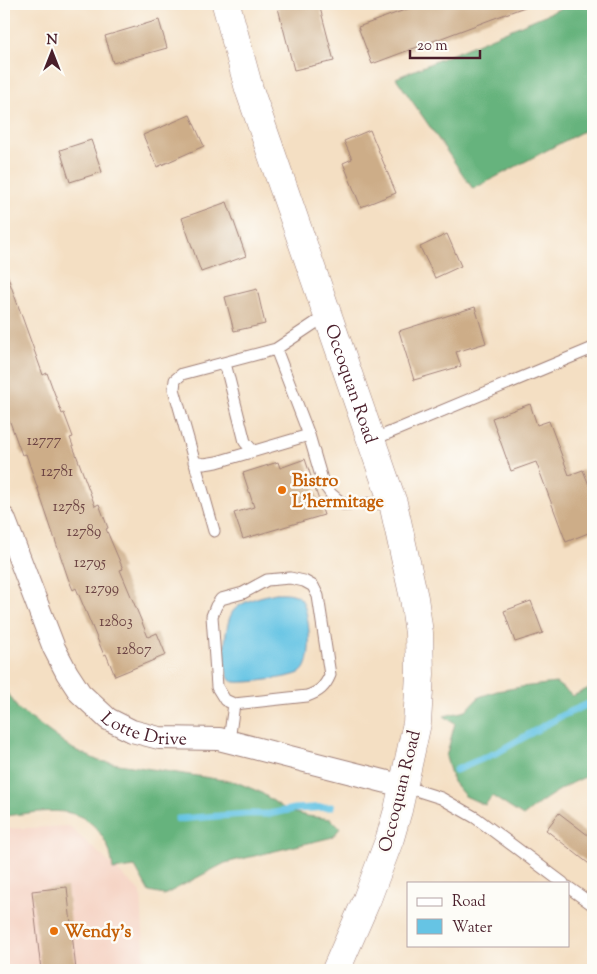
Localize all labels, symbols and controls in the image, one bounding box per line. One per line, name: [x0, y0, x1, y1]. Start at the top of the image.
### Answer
north arrow: [28, 28, 78, 78]
scale bar: [410, 28, 480, 60]
text: N: [46, 31, 58, 51]
text: 20 m: [417, 36, 448, 57]
street label: Occoquan Road: [317, 321, 382, 448]
house number: 12777: [27, 431, 62, 452]
house number: 12781: [41, 462, 73, 483]
place label: Bistro L'hermitage: [292, 469, 384, 516]
marker: Bistro L'hermitage: [276, 484, 288, 496]
house number: 12785: [53, 497, 85, 518]
house number: 12789: [67, 522, 101, 543]
house number: 12795: [74, 553, 106, 574]
house number: 12799: [85, 579, 119, 600]
house number: 12803: [99, 612, 133, 633]
house number: 12807: [116, 640, 152, 661]
street label: Lotte Drive: [94, 707, 187, 753]
street label: Occoquan Road: [373, 728, 429, 855]
legend: [407, 882, 570, 946]
text: Road: [452, 892, 486, 913]
text: Water: [452, 918, 493, 939]
place label: Wendy's: [64, 920, 131, 946]
marker: Wendy's: [48, 925, 60, 937]

